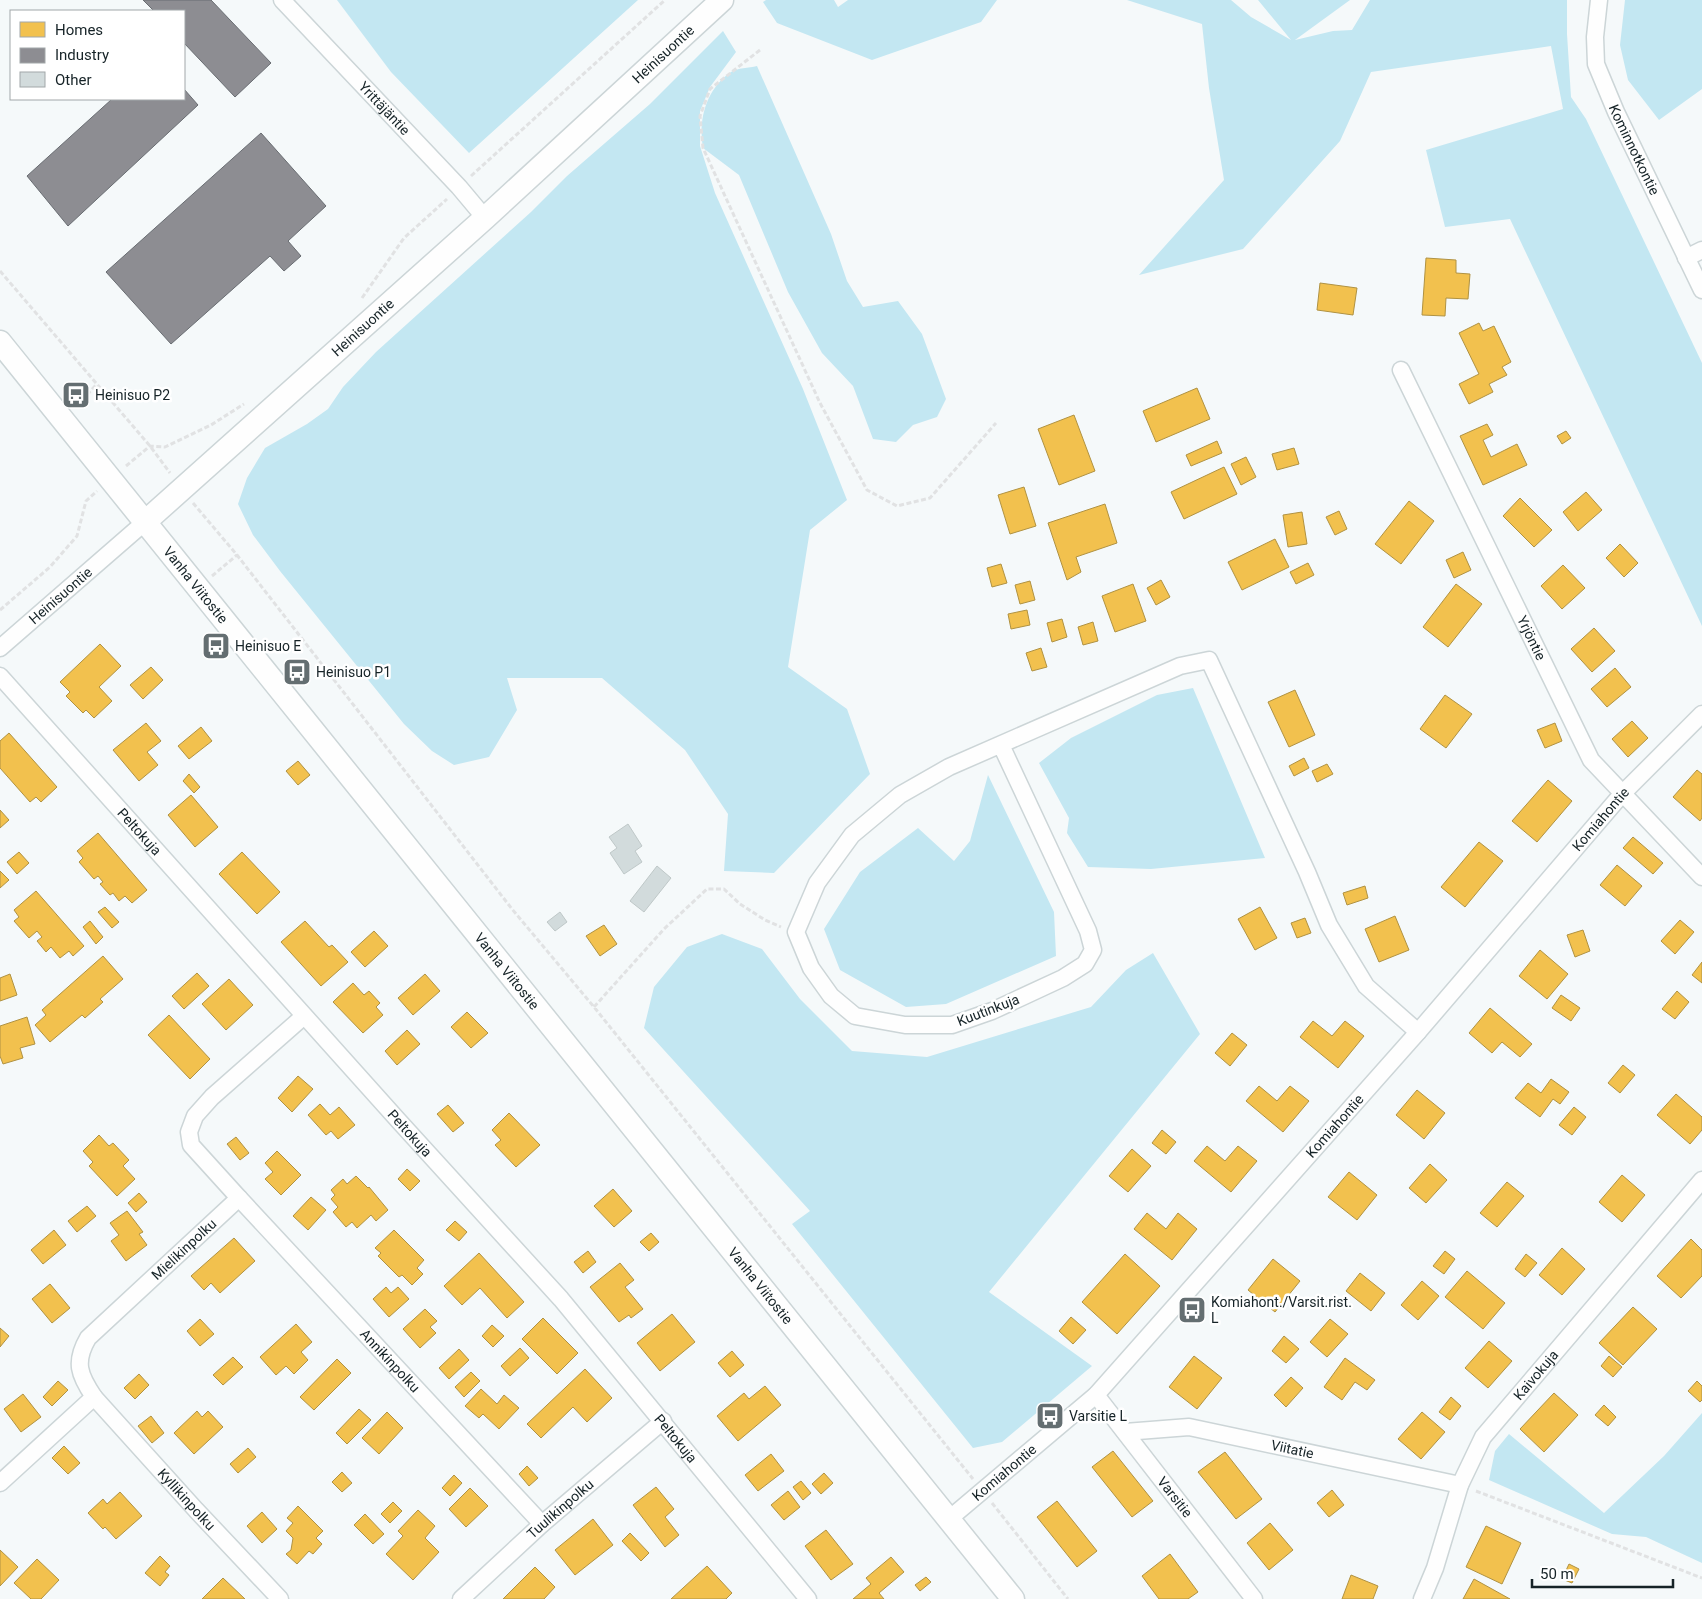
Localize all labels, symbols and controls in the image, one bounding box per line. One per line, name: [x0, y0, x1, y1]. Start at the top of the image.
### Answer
legend: [10, 10, 185, 100]
text: Homes: [55, 21, 103, 39]
street label: Heinisuontie: [629, 22, 697, 87]
text: Industry: [55, 46, 109, 64]
text: Other: [55, 71, 92, 89]
street label: Yrittäjäntie: [355, 78, 413, 138]
street label: Kominnotkontie: [1606, 102, 1663, 197]
street label: Heinisuontie: [328, 295, 397, 359]
bus stop icon: Heinisuo P2: [61, 380, 91, 410]
place label: Heinisuo P2: [95, 387, 170, 403]
street label: Vanha Viitostie: [160, 543, 231, 626]
street label: Heinisuontie: [26, 564, 95, 627]
street label: Yrjöntie: [1514, 613, 1549, 663]
bus stop icon: Heinisuo E: [201, 631, 231, 661]
place label: Heinisuo E: [235, 638, 301, 654]
bus stop icon: Heinisuo P1: [282, 657, 312, 687]
place label: Heinisuo P1: [316, 664, 391, 680]
street label: Komiahontie: [1569, 784, 1632, 854]
street label: Peltokuja: [114, 805, 165, 859]
street label: Vanha Viitostie: [471, 930, 543, 1013]
street label: Kuutinkuja: [955, 991, 1021, 1029]
street label: Komiahontie: [1303, 1091, 1367, 1161]
street label: Peltokuja: [385, 1106, 435, 1160]
street label: Mielikinpolku: [148, 1215, 219, 1283]
street label: Vanha Viitostie: [725, 1244, 796, 1327]
place label: Komiahont./Varsit.rist. L: [1211, 1294, 1352, 1326]
bus stop icon: Komiahont./Varsit.rist. L: [1177, 1295, 1207, 1325]
street label: Annikinpolku: [357, 1326, 423, 1395]
street label: Kaivokuja: [1510, 1347, 1561, 1403]
bus stop icon: Varsitie L: [1035, 1401, 1065, 1431]
place label: Varsitie L: [1069, 1408, 1127, 1424]
street label: Peltokuja: [651, 1411, 700, 1466]
street label: Viitatie: [1270, 1437, 1315, 1462]
street label: Komiahontie: [969, 1441, 1039, 1504]
street label: Kyllikinpolku: [154, 1465, 219, 1533]
street label: Varsitie: [1154, 1473, 1196, 1520]
street label: Tuulikinpolku: [524, 1476, 597, 1542]
scale bar: [1532, 1556, 1673, 1588]
text: 50 m: [1540, 1565, 1574, 1583]

